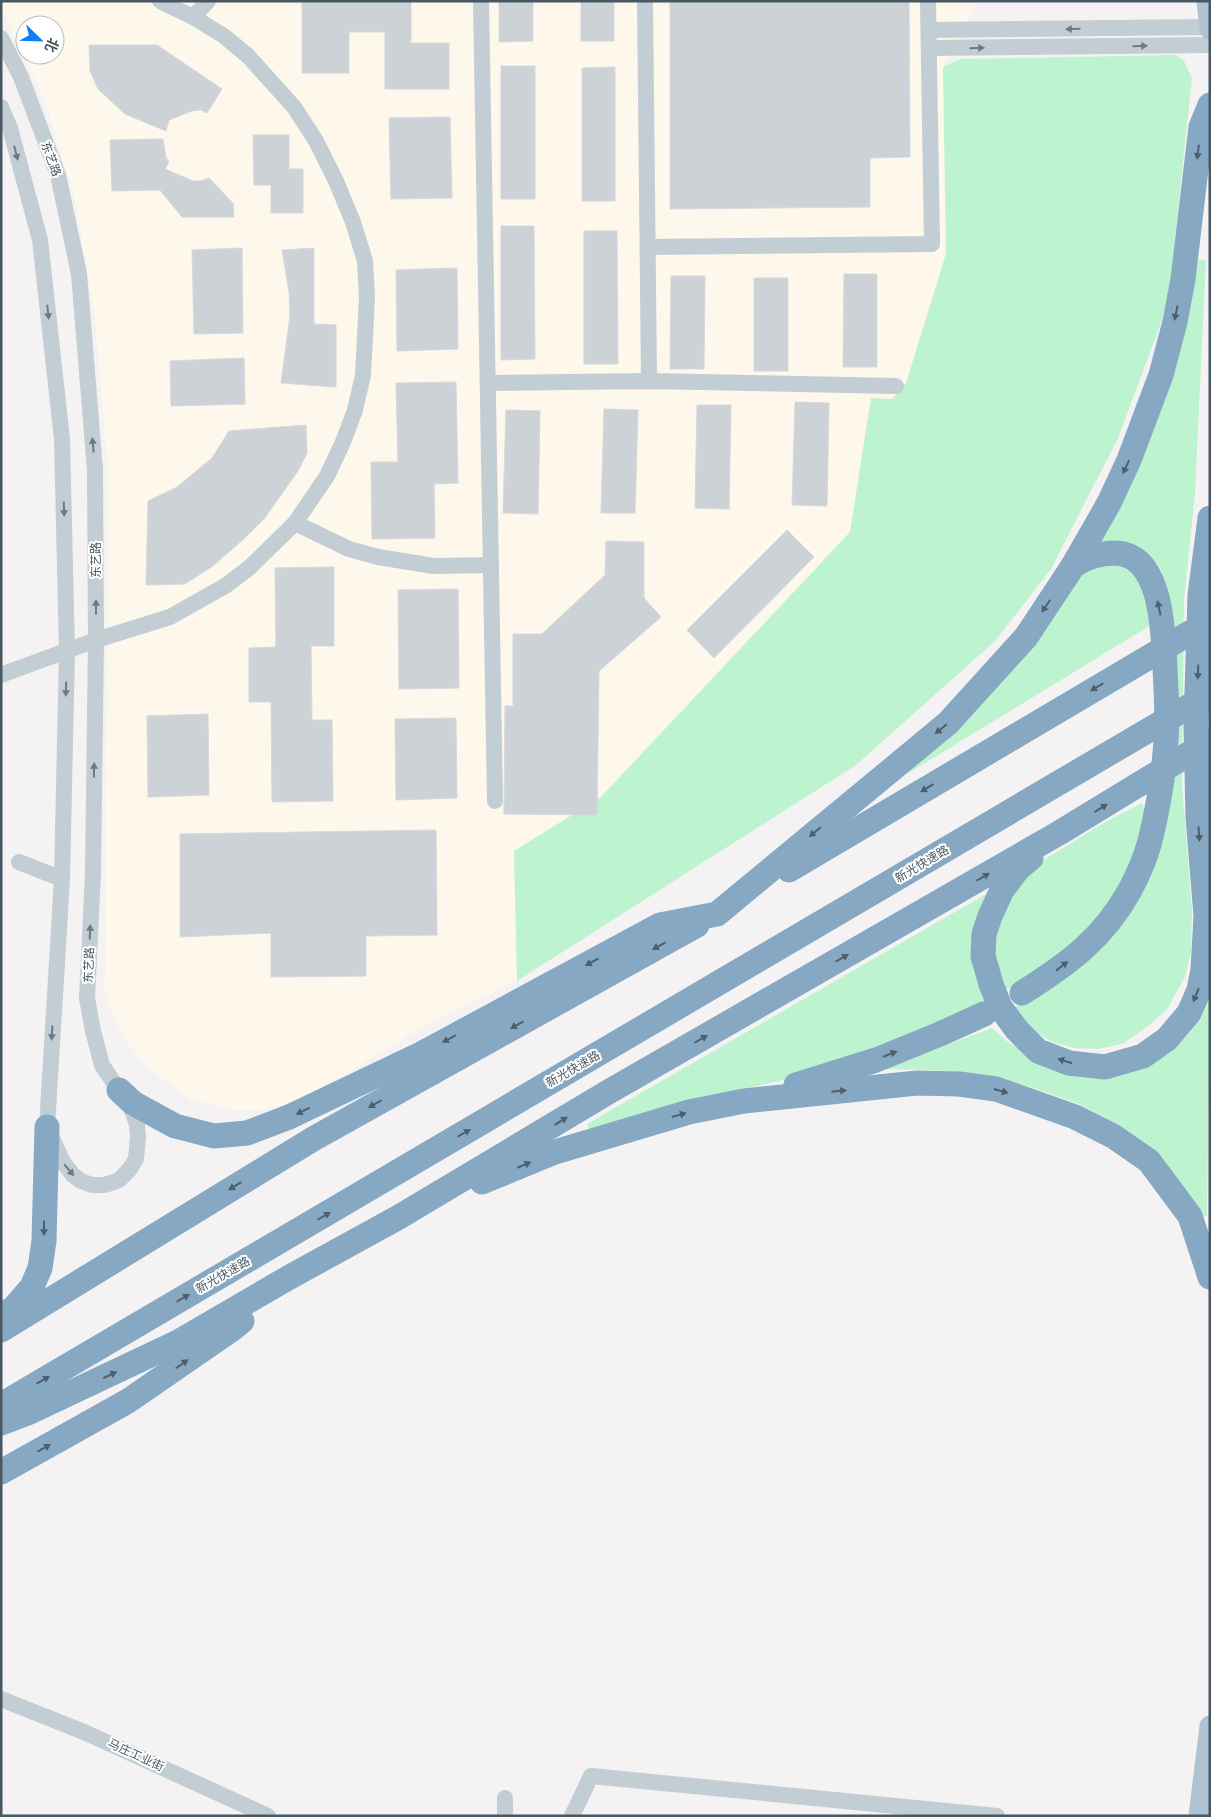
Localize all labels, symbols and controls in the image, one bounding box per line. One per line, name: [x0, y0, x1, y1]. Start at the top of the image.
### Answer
north arrow: [15, 15, 65, 65]
one-way arrow: [1065, 25, 1081, 33]
text: 北: [42, 36, 62, 55]
one-way arrow: [1132, 42, 1148, 50]
one-way arrow: [970, 44, 986, 52]
street label: 东艺路: [38, 140, 64, 178]
one-way arrow: [1194, 144, 1202, 160]
one-way arrow: [13, 146, 21, 161]
one-way arrow: [44, 305, 52, 321]
one-way arrow: [1172, 306, 1180, 322]
one-way arrow: [89, 436, 97, 452]
one-way arrow: [1121, 460, 1129, 474]
one-way arrow: [60, 501, 68, 517]
street label: 东艺路: [89, 542, 103, 578]
one-way arrow: [92, 599, 100, 615]
one-way arrow: [1041, 600, 1051, 613]
one-way arrow: [1155, 601, 1163, 616]
one-way arrow: [1193, 664, 1201, 680]
one-way arrow: [62, 681, 70, 697]
one-way arrow: [1090, 683, 1103, 692]
one-way arrow: [934, 724, 947, 735]
one-way arrow: [90, 761, 98, 777]
one-way arrow: [920, 783, 933, 792]
one-way arrow: [1094, 803, 1107, 812]
one-way arrow: [1195, 826, 1203, 842]
one-way arrow: [809, 827, 822, 838]
street label: 新光快速路: [893, 843, 951, 885]
one-way arrow: [976, 872, 990, 881]
one-way arrow: [87, 924, 95, 940]
one-way arrow: [652, 942, 667, 950]
street label: 东艺路: [81, 947, 97, 983]
one-way arrow: [835, 953, 849, 962]
one-way arrow: [584, 958, 599, 966]
one-way arrow: [1056, 961, 1069, 971]
one-way arrow: [1192, 988, 1200, 1002]
one-way arrow: [510, 1021, 525, 1029]
one-way arrow: [48, 1025, 56, 1041]
one-way arrow: [695, 1034, 708, 1043]
one-way arrow: [441, 1035, 456, 1043]
street label: 新光快速路: [544, 1048, 602, 1090]
one-way arrow: [883, 1050, 898, 1058]
one-way arrow: [1058, 1056, 1073, 1064]
one-way arrow: [832, 1087, 848, 1095]
one-way arrow: [993, 1087, 1008, 1095]
one-way arrow: [368, 1100, 383, 1108]
one-way arrow: [296, 1107, 310, 1115]
one-way arrow: [672, 1111, 687, 1119]
one-way arrow: [554, 1116, 567, 1125]
one-way arrow: [457, 1129, 470, 1138]
one-way arrow: [517, 1160, 531, 1168]
one-way arrow: [64, 1163, 75, 1176]
one-way arrow: [229, 1182, 242, 1191]
one-way arrow: [317, 1211, 330, 1220]
one-way arrow: [40, 1221, 48, 1237]
street label: 新光快速路: [194, 1254, 252, 1296]
one-way arrow: [176, 1294, 191, 1302]
one-way arrow: [176, 1359, 189, 1369]
one-way arrow: [102, 1371, 117, 1379]
one-way arrow: [37, 1376, 50, 1385]
one-way arrow: [37, 1444, 50, 1453]
street label: 马庄工业街: [106, 1736, 166, 1774]

